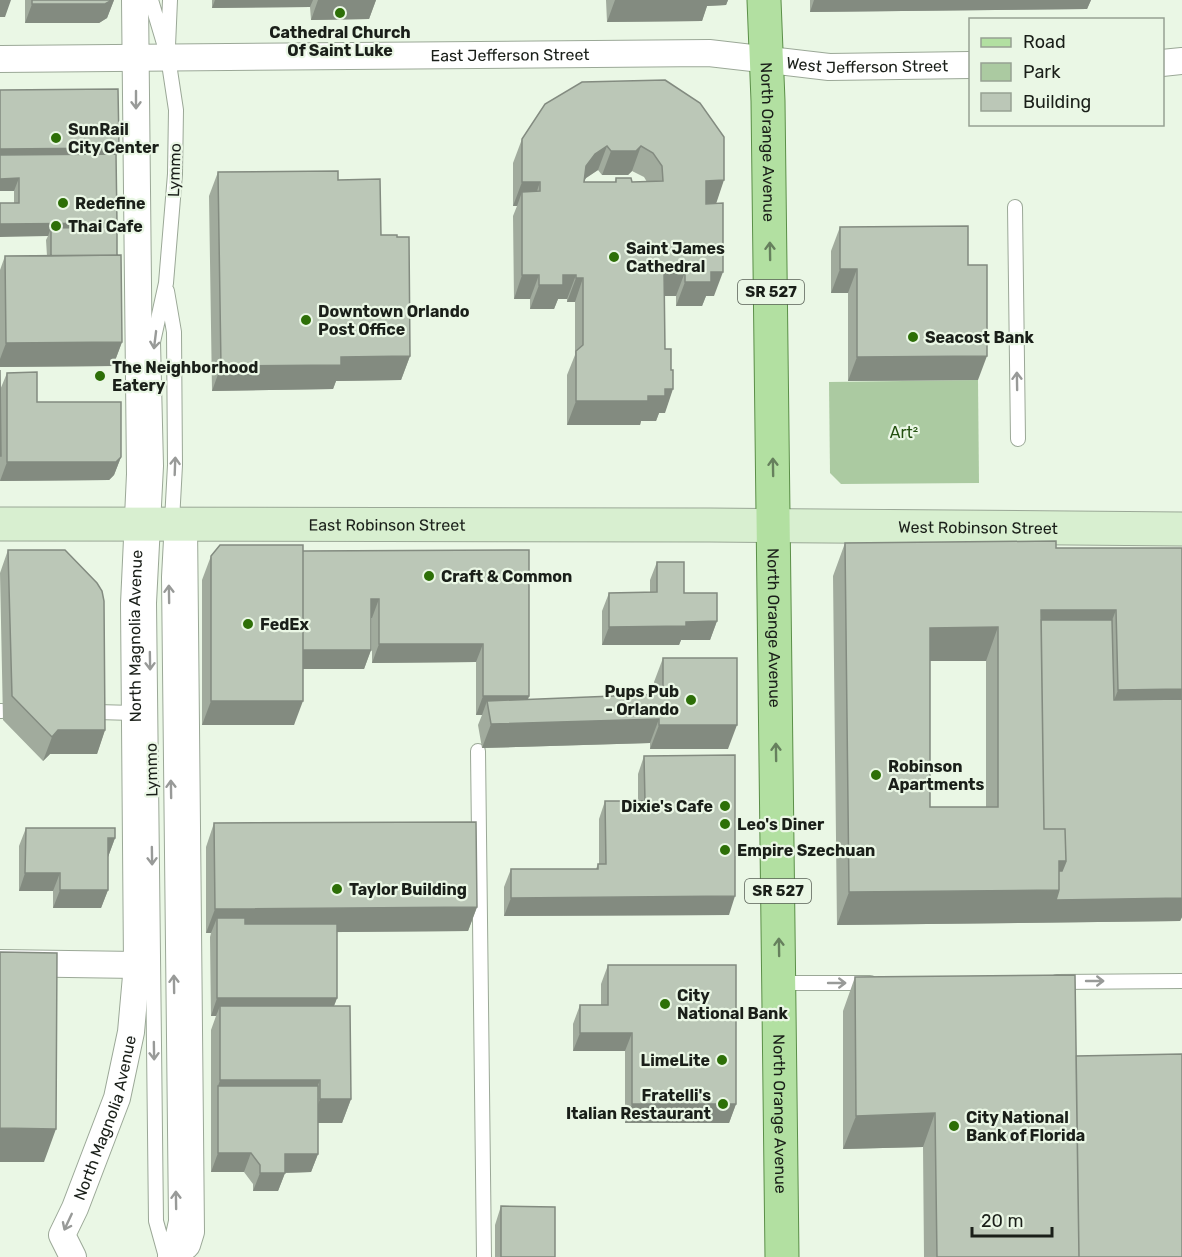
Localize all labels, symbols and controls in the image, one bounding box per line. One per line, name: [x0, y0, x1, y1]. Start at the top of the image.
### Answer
marker: Cathedral Church Of Saint Luke: [333, 6, 347, 20]
legend: [969, 18, 1164, 126]
place label: Cathedral Church Of Saint Luke: [269, 23, 411, 60]
text: Road: [1023, 31, 1066, 53]
street label: East Jefferson Street: [430, 45, 590, 65]
street label: West Jefferson Street: [785, 53, 948, 77]
text: Park: [1023, 61, 1061, 83]
street label: North Orange Avenue: [756, 62, 778, 222]
one-way arrow: [130, 90, 142, 110]
text: Building: [1023, 91, 1091, 113]
place label: SunRail City Center: [68, 120, 160, 157]
marker: SunRail City Center: [49, 131, 63, 145]
street label: Lymmo: [164, 143, 185, 197]
place label: Redefine: [75, 194, 146, 213]
marker: Redefine: [56, 196, 70, 210]
place label: Thai Cafe: [68, 217, 143, 236]
marker: Thai Cafe: [49, 219, 63, 233]
place label: Saint James Cathedral: [626, 239, 725, 276]
one-way arrow: [764, 242, 776, 262]
marker: Saint James Cathedral: [607, 250, 621, 264]
road number: SR 527: [738, 280, 804, 304]
place label: Downtown Orlando Post Office: [318, 302, 470, 339]
marker: Downtown Orlando Post Office: [299, 313, 313, 327]
place label: Seacost Bank: [925, 328, 1034, 347]
one-way arrow: [149, 330, 160, 350]
marker: Seacost Bank: [906, 330, 920, 344]
place label: The Neighborhood Eatery: [112, 358, 258, 395]
marker: The Neighborhood Eatery: [93, 369, 107, 383]
one-way arrow: [1011, 371, 1023, 391]
park label: Art²: [890, 423, 918, 442]
one-way arrow: [169, 456, 181, 476]
one-way arrow: [767, 458, 779, 478]
street label: East Robinson Street: [309, 515, 465, 535]
street label: West Robinson Street: [898, 518, 1058, 538]
street label: North Orange Avenue: [763, 548, 784, 708]
street label: North Magnolia Avenue: [125, 549, 146, 722]
place label: Craft & Common: [441, 567, 572, 586]
marker: Craft & Common: [422, 569, 436, 583]
one-way arrow: [163, 584, 175, 604]
place label: FedEx: [260, 615, 310, 634]
marker: FedEx: [241, 617, 255, 631]
one-way arrow: [144, 651, 156, 671]
place label: Pups Pub - Orlando: [604, 682, 679, 719]
marker: Pups Pub - Orlando: [684, 693, 698, 707]
one-way arrow: [771, 742, 782, 762]
street label: Lymmo: [142, 743, 161, 797]
place label: Robinson Apartments: [888, 757, 985, 794]
marker: Robinson Apartments: [869, 768, 883, 782]
one-way arrow: [165, 779, 177, 799]
place label: Dixie's Cafe: [621, 797, 713, 816]
marker: Dixie's Cafe: [718, 799, 732, 813]
place label: Leo's Diner: [737, 815, 825, 834]
marker: Leo's Diner: [718, 817, 732, 831]
place label: Empire Szechuan: [737, 841, 875, 860]
marker: Empire Szechuan: [718, 843, 732, 857]
one-way arrow: [146, 846, 158, 866]
road number: SR 527: [745, 879, 811, 903]
place label: Taylor Building: [349, 880, 467, 899]
marker: Taylor Building: [330, 882, 344, 896]
one-way arrow: [773, 937, 784, 957]
one-way arrow: [168, 974, 179, 994]
one-way arrow: [1085, 975, 1105, 987]
one-way arrow: [827, 977, 847, 989]
place label: City National Bank: [677, 986, 788, 1023]
marker: City National Bank: [658, 997, 672, 1011]
street label: North Magnolia Avenue: [70, 1034, 140, 1203]
street label: North Orange Avenue: [769, 1034, 790, 1194]
one-way arrow: [148, 1041, 160, 1061]
place label: LimeLite: [641, 1051, 710, 1070]
marker: LimeLite: [715, 1053, 729, 1067]
place label: Fratelli's Italian Restaurant: [566, 1086, 712, 1123]
marker: Fratelli's Italian Restaurant: [716, 1097, 730, 1111]
place label: City National Bank of Florida: [966, 1108, 1085, 1145]
marker: City National Bank of Florida: [947, 1119, 961, 1133]
one-way arrow: [170, 1190, 182, 1210]
scale bar: [972, 1200, 1052, 1238]
text: 20 m: [981, 1210, 1023, 1232]
one-way arrow: [62, 1213, 73, 1231]

